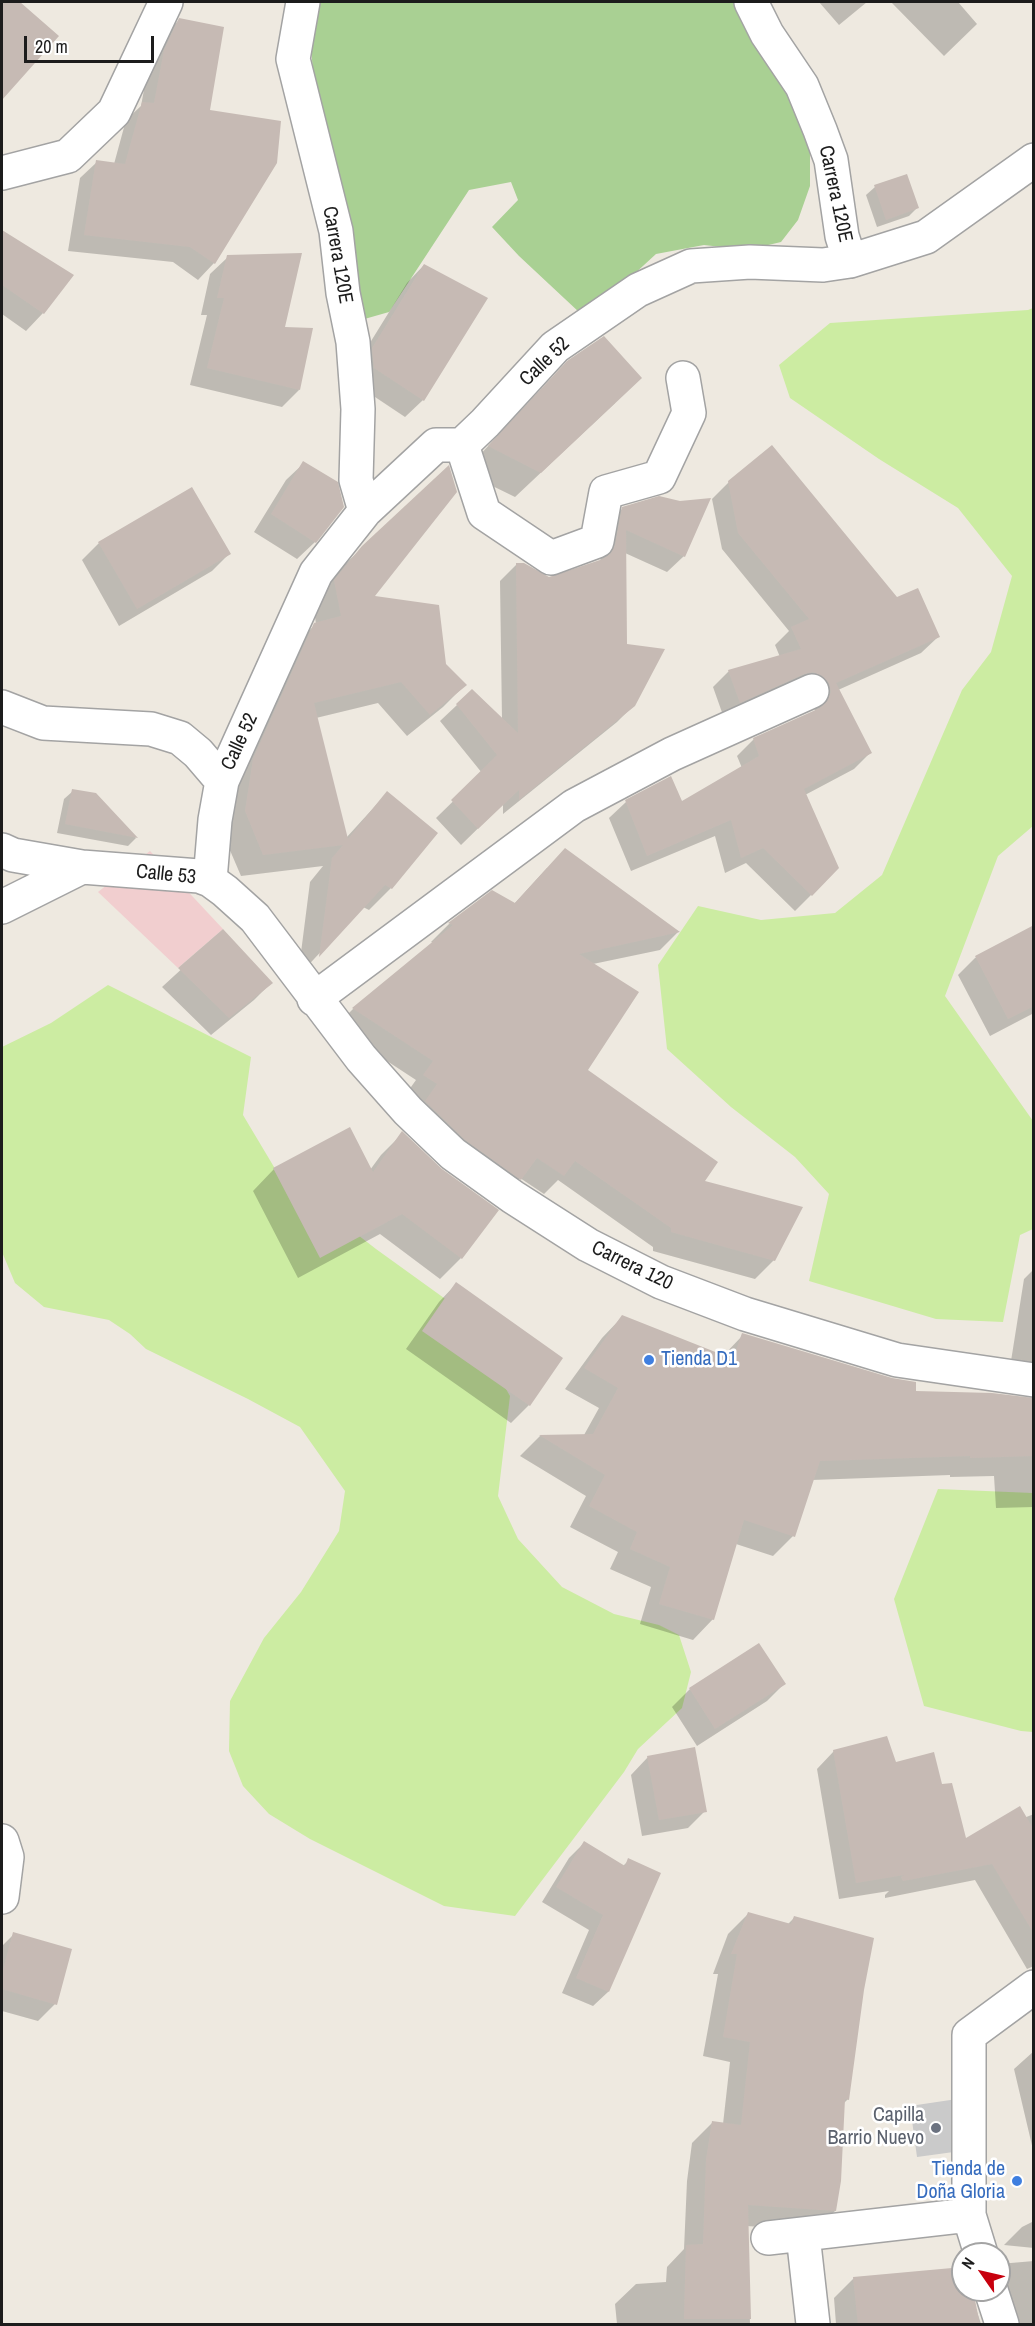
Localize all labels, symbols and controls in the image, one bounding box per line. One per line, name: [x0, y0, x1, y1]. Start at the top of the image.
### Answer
scale bar: [27, 24, 158, 62]
text: 20 m: [35, 34, 68, 59]
street label: Carrera 120E: [813, 143, 857, 245]
street label: Carrera 120E: [317, 204, 357, 306]
street label: Calle 52: [515, 332, 575, 392]
street label: Calle 52: [216, 710, 264, 774]
street label: Calle 53: [135, 860, 197, 890]
street label: Carrera 120: [587, 1236, 677, 1296]
place label: Tienda D1: [661, 1348, 737, 1372]
marker: Tienda D1: [642, 1353, 656, 1367]
place label: Capilla Barrio Nuevo: [827, 2104, 924, 2151]
marker: Capilla Barrio Nuevo: [929, 2121, 943, 2135]
place label: Tienda de Doña Gloria: [917, 2158, 1005, 2205]
marker: Tienda de Doña Gloria: [1010, 2174, 1024, 2188]
north arrow: [951, 2242, 1011, 2302]
text: N: [956, 2253, 980, 2273]

